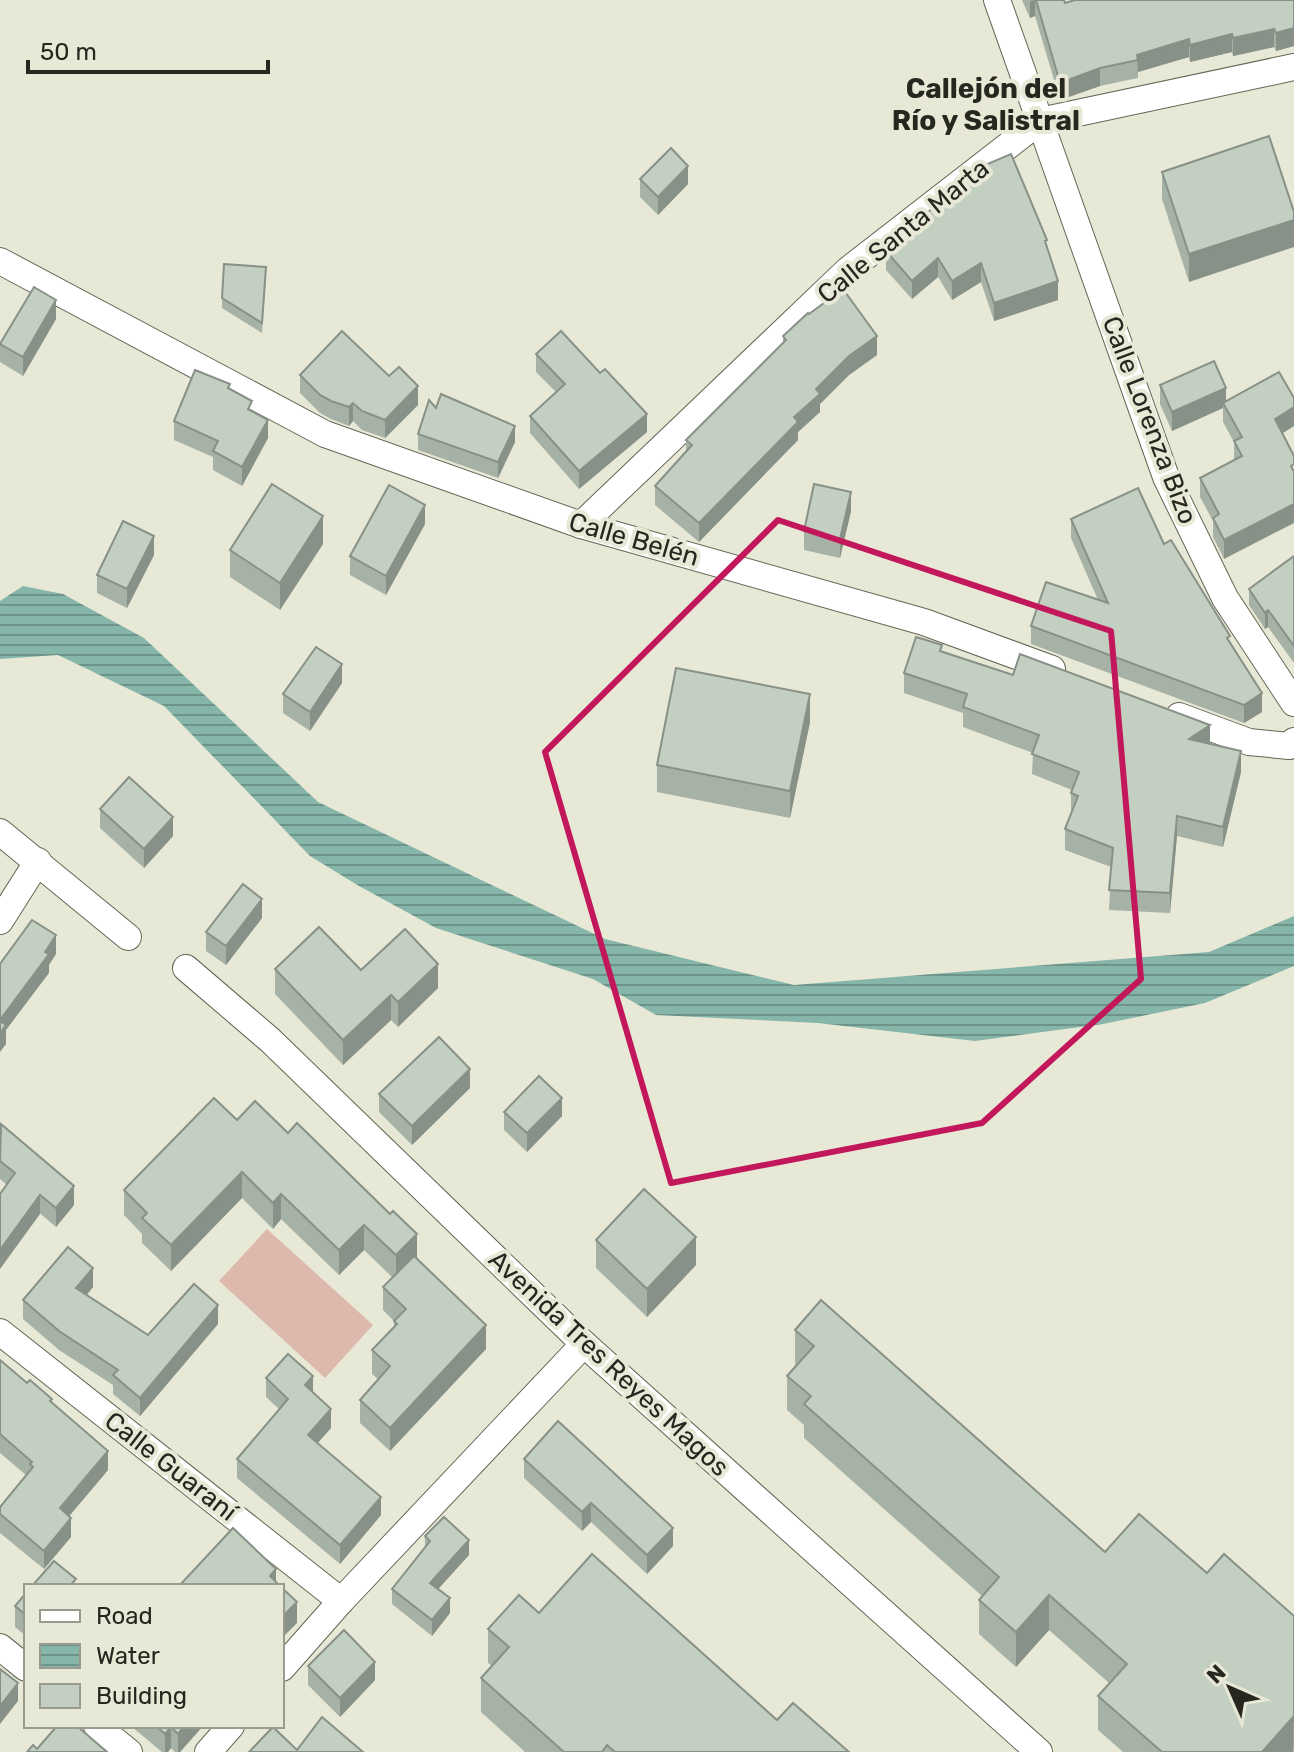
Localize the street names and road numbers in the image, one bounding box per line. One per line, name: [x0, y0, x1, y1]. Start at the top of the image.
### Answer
street label: Calle Santa Marta: [811, 153, 995, 310]
street label: Calle Lorenza Bizo: [1096, 312, 1203, 528]
street label: Calle Belén: [565, 506, 702, 573]
street label: Avenida Tres Reyes Magos: [482, 1244, 735, 1483]
street label: Calle Guaraní: [98, 1405, 244, 1529]

